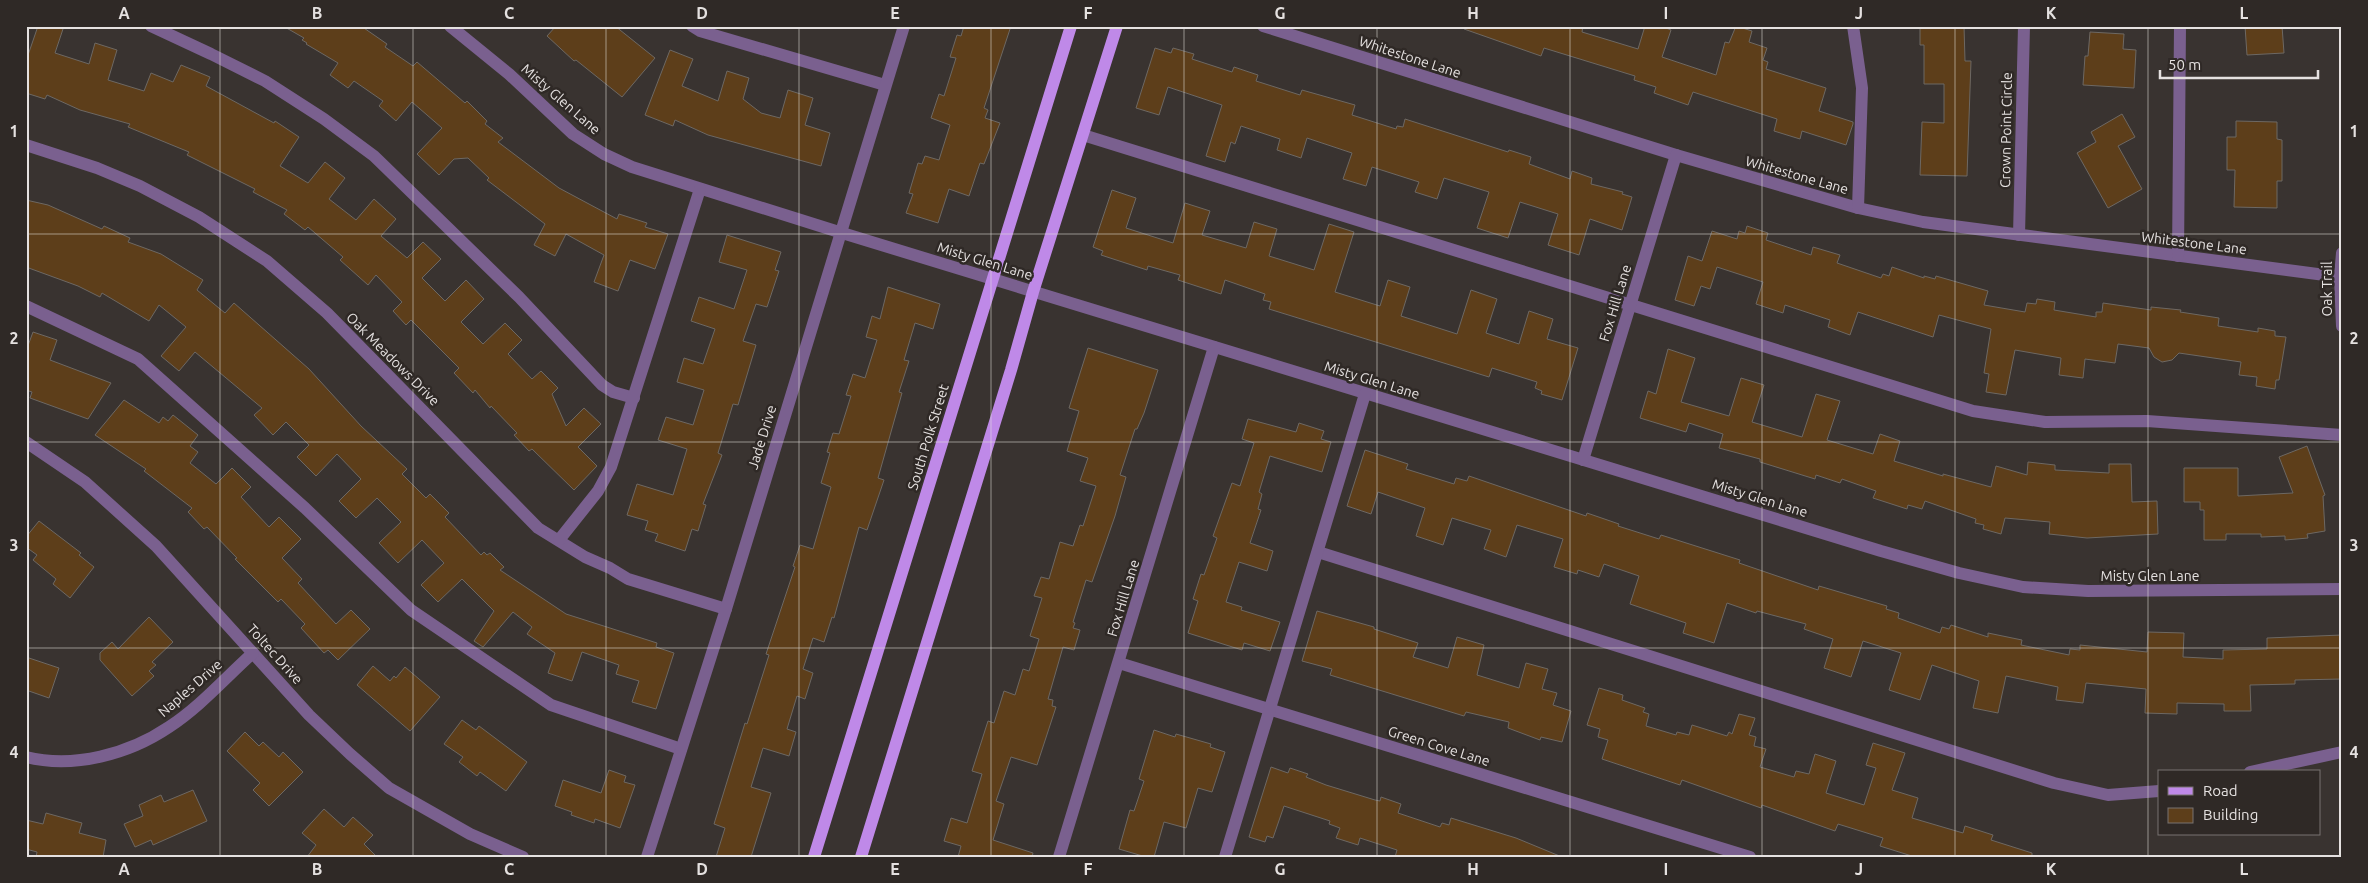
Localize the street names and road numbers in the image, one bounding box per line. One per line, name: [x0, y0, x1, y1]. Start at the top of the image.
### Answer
street label: Whitestone Lane: [1357, 33, 1463, 81]
street label: Misty Glen Lane: [518, 60, 604, 138]
street label: Crown Point Circle: [1997, 72, 2015, 188]
street label: Whitestone Lane: [1744, 153, 1850, 197]
street label: Whitestone Lane: [2140, 229, 2248, 257]
street label: Misty Glen Lane: [935, 239, 1035, 283]
street label: Oak Trail: [2319, 261, 2335, 317]
street label: Fox Hill Lane: [1596, 263, 1634, 343]
street label: Oak Meadows Drive: [343, 309, 443, 409]
street label: Misty Glen Lane: [1322, 358, 1422, 402]
street label: South Polk Street: [904, 382, 952, 492]
street label: Jade Drive: [745, 403, 779, 471]
street label: Misty Glen Lane: [1710, 476, 1810, 520]
street label: Fox Hill Lane: [1104, 558, 1142, 638]
street label: Misty Glen Lane: [2100, 568, 2200, 584]
street label: Toltec Drive: [244, 621, 306, 687]
street label: Naples Drive: [155, 656, 225, 720]
street label: Green Cove Lane: [1386, 723, 1492, 769]

